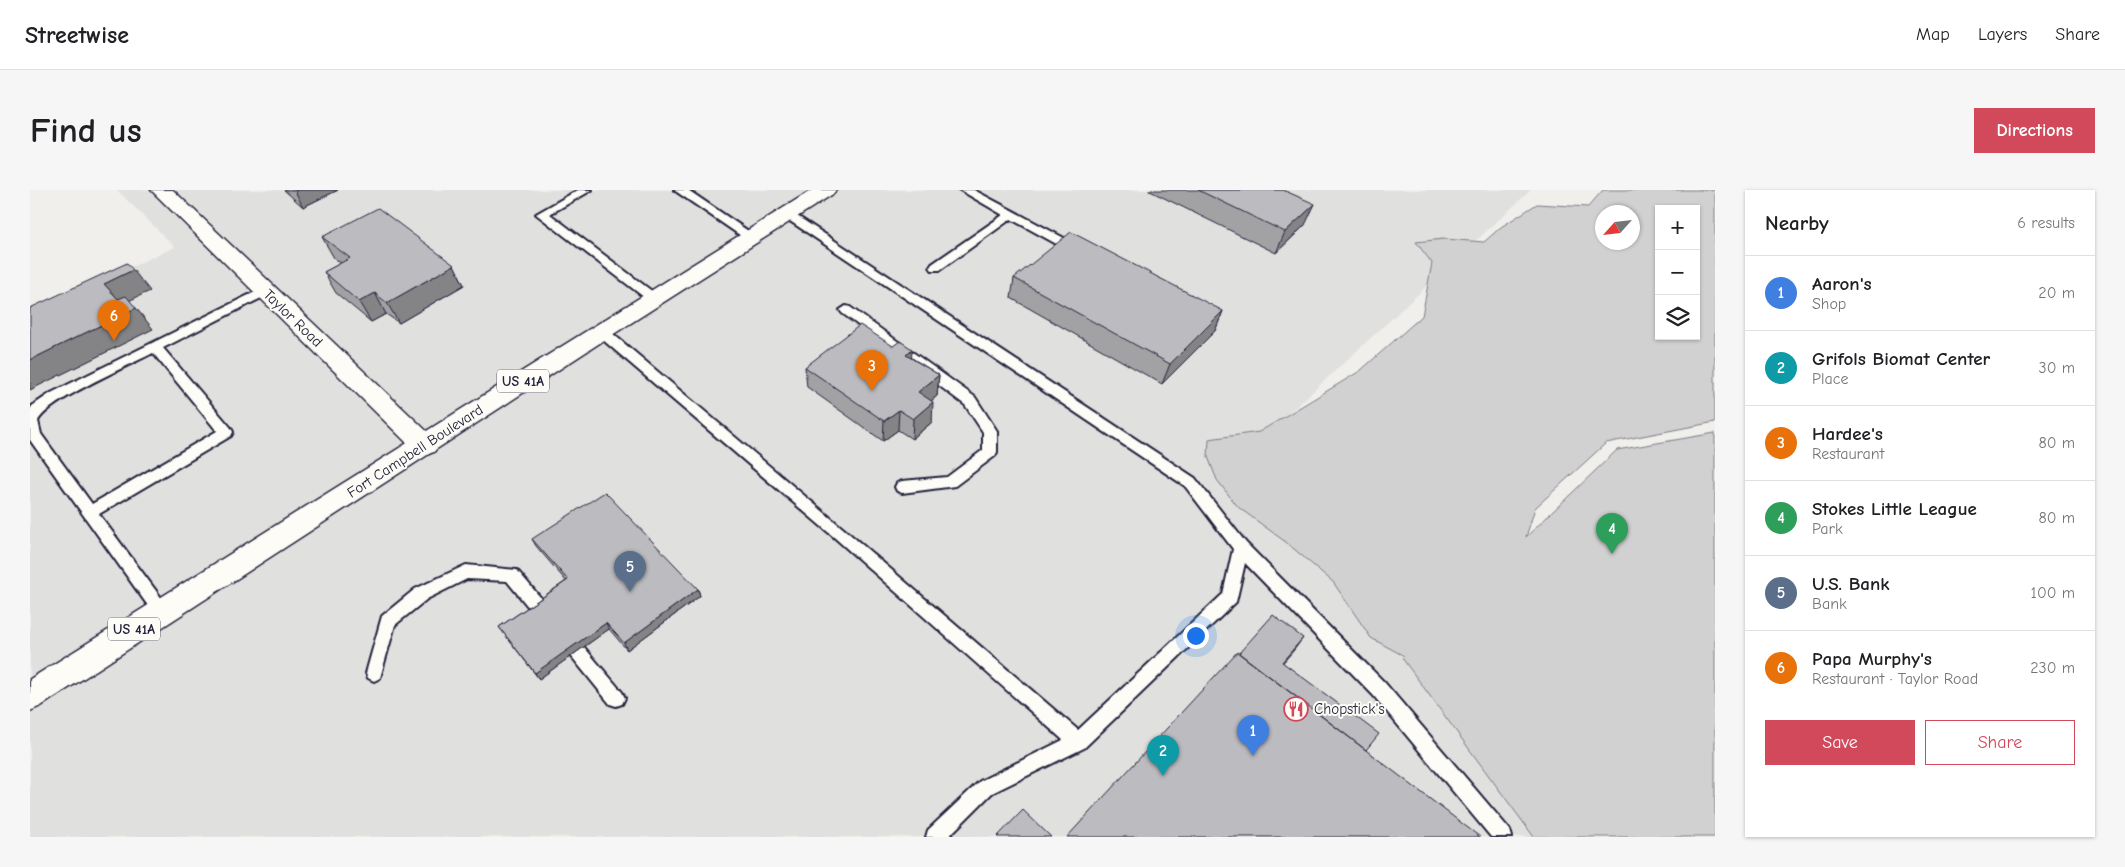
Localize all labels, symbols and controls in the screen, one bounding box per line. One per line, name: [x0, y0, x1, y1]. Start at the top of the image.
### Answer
text: Streetwise: [25, 21, 129, 49]
text: Map: [1916, 24, 1950, 45]
text: Layers: [1978, 24, 2027, 45]
text: Share: [2055, 24, 2100, 45]
button: Directions: [1974, 108, 2095, 153]
text: Find us: [30, 110, 142, 151]
north arrow: [1595, 205, 1640, 250]
map controls: [1655, 205, 1700, 340]
button: +: [1655, 205, 1700, 250]
text: Nearby: [1765, 211, 1829, 235]
text: 6 results: [2017, 214, 2075, 232]
button: −: [1655, 250, 1700, 295]
text: Aaron's: [1812, 273, 1872, 295]
text: 1: [1778, 284, 1784, 302]
text: 20 m: [2038, 284, 2075, 302]
street label: Taylor Road: [260, 285, 326, 351]
button: layers: [1655, 295, 1700, 340]
text: Shop: [1812, 295, 1846, 313]
pin: 6: [98, 300, 130, 341]
text: Grifols Biomat Center: [1812, 348, 1990, 370]
pin: 3: [856, 350, 888, 391]
text: 2: [1777, 359, 1785, 377]
text: 30 m: [2039, 359, 2075, 377]
road number: US 41A: [497, 370, 549, 392]
text: Place: [1812, 370, 1848, 388]
street label: Fort Campbell Boulevard: [344, 400, 486, 502]
text: Hardee's: [1812, 423, 1883, 445]
text: 3: [1777, 434, 1785, 452]
text: 80 m: [2038, 434, 2075, 452]
text: Restaurant: [1812, 445, 1884, 463]
text: Stokes Little League: [1812, 498, 1977, 520]
text: 4: [1777, 509, 1785, 527]
text: 80 m: [2038, 509, 2075, 527]
pin: 4: [1596, 513, 1628, 554]
text: Park: [1812, 520, 1843, 538]
pin: 5: [614, 551, 646, 592]
text: U.S. Bank: [1812, 573, 1890, 595]
text: 5: [1777, 584, 1785, 602]
text: 100 m: [2031, 584, 2075, 602]
text: Bank: [1812, 595, 1847, 613]
road number: US 41A: [108, 618, 160, 640]
your location: [1183, 623, 1209, 649]
text: Papa Murphy's: [1812, 648, 1932, 670]
text: 6: [1777, 659, 1785, 677]
text: 230 m: [2030, 659, 2075, 677]
text: Restaurant · Taylor Road: [1812, 670, 1978, 688]
restaurant icon: Chopstick's: [1283, 696, 1309, 722]
place label: Chopstick's: [1314, 700, 1385, 718]
pin: 1: [1237, 715, 1269, 756]
button: Save: [1765, 720, 1915, 765]
button: Share: [1925, 720, 2075, 765]
pin: 2: [1147, 735, 1179, 776]

